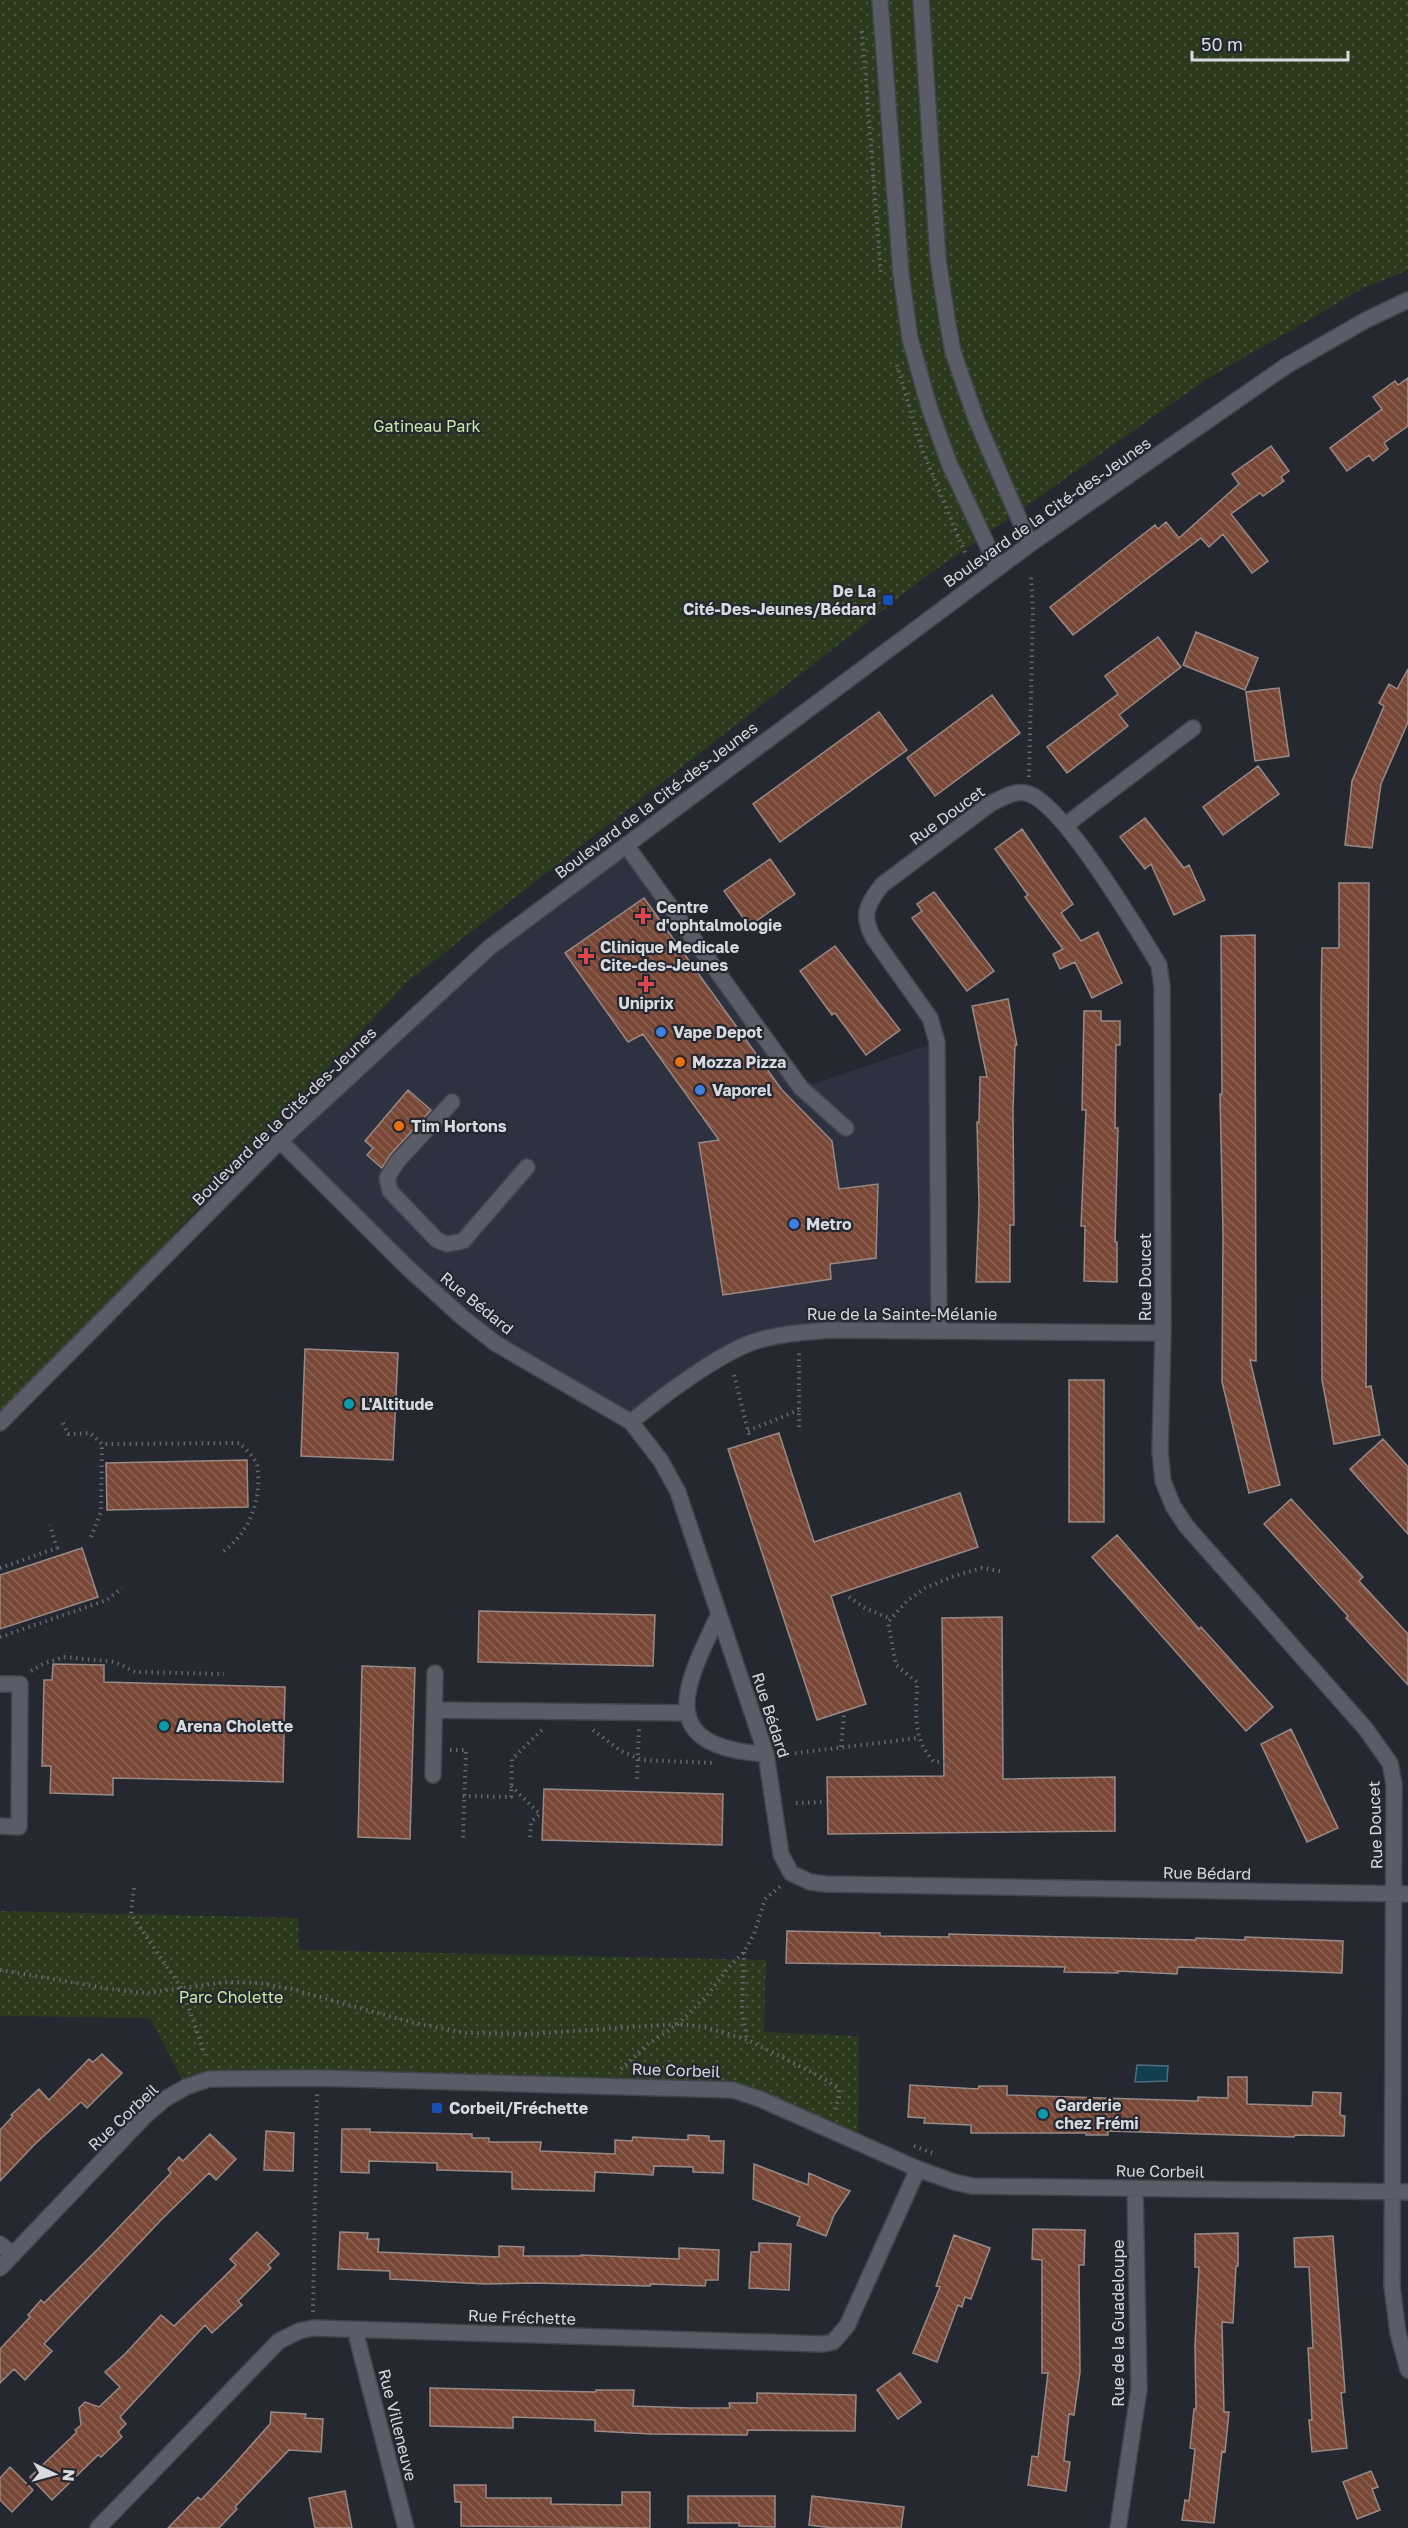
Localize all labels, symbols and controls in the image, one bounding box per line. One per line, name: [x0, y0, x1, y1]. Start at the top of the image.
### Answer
scale bar: [1192, 24, 1348, 62]
text: 50 m: [1201, 33, 1243, 55]
park label: Gatineau Park: [373, 416, 481, 436]
street label: Boulevard de la Cité-des-Jeunes: [939, 432, 1155, 592]
place label: De La Cité-Des-Jeunes/Bédard: [683, 581, 876, 619]
marker: De La Cité-Des-Jeunes/Bédard: [881, 593, 895, 607]
street label: Boulevard de la Cité-des-Jeunes: [551, 717, 761, 883]
street label: Rue Doucet: [905, 781, 989, 849]
place label: Centre d'ophtalmologie: [656, 897, 782, 935]
marker: Centre d'ophtalmologie: [634, 907, 652, 925]
place label: Clinique Medicale Cite-des-Jeunes: [600, 937, 739, 975]
marker: Clinique Medicale Cite-des-Jeunes: [577, 947, 595, 965]
marker: Uniprix: [639, 977, 653, 991]
place label: Uniprix: [618, 993, 674, 1013]
street label: Boulevard de la Cité-des-Jeunes: [188, 1022, 380, 1210]
place label: Vape Depot: [673, 1022, 763, 1042]
marker: Vape Depot: [654, 1025, 668, 1039]
place label: Mozza Pizza: [692, 1052, 786, 1072]
marker: Mozza Pizza: [673, 1055, 687, 1069]
place label: Vaporel: [712, 1080, 772, 1100]
marker: Vaporel: [693, 1083, 707, 1097]
place label: Tim Hortons: [411, 1116, 507, 1136]
marker: Tim Hortons: [392, 1119, 406, 1133]
place label: Metro: [806, 1214, 852, 1234]
marker: Metro: [787, 1217, 801, 1231]
street label: Rue Doucet: [1135, 1233, 1155, 1321]
street label: Rue Bédard: [436, 1267, 518, 1339]
street label: Rue de la Sainte-Mélanie: [807, 1304, 997, 1324]
place label: L'Altitude: [361, 1394, 434, 1414]
marker: L'Altitude: [342, 1397, 356, 1411]
street label: Rue Bédard: [748, 1670, 794, 1760]
place label: Arena Cholette: [176, 1716, 293, 1736]
marker: Arena Cholette: [157, 1719, 171, 1733]
street label: Rue Doucet: [1363, 1780, 1387, 1870]
street label: Rue Bédard: [1163, 1862, 1251, 1884]
park label: Parc Cholette: [179, 1987, 283, 2007]
street label: Rue Corbeil: [631, 2058, 721, 2082]
street label: Rue Corbeil: [84, 2079, 162, 2155]
place label: Garderie chez Frémi: [1055, 2095, 1139, 2133]
place label: Corbeil/Fréchette: [449, 2098, 588, 2118]
marker: Corbeil/Fréchette: [430, 2101, 444, 2115]
marker: Garderie chez Frémi: [1036, 2107, 1050, 2121]
street label: Rue Corbeil: [1115, 2160, 1205, 2182]
street label: Rue de la Guadeloupe: [1108, 2239, 1128, 2407]
street label: Rue Fréchette: [468, 2305, 576, 2329]
street label: Rue Villeneuve: [374, 2367, 422, 2483]
north arrow: [24, 2444, 84, 2504]
text: N: [58, 2468, 79, 2482]

